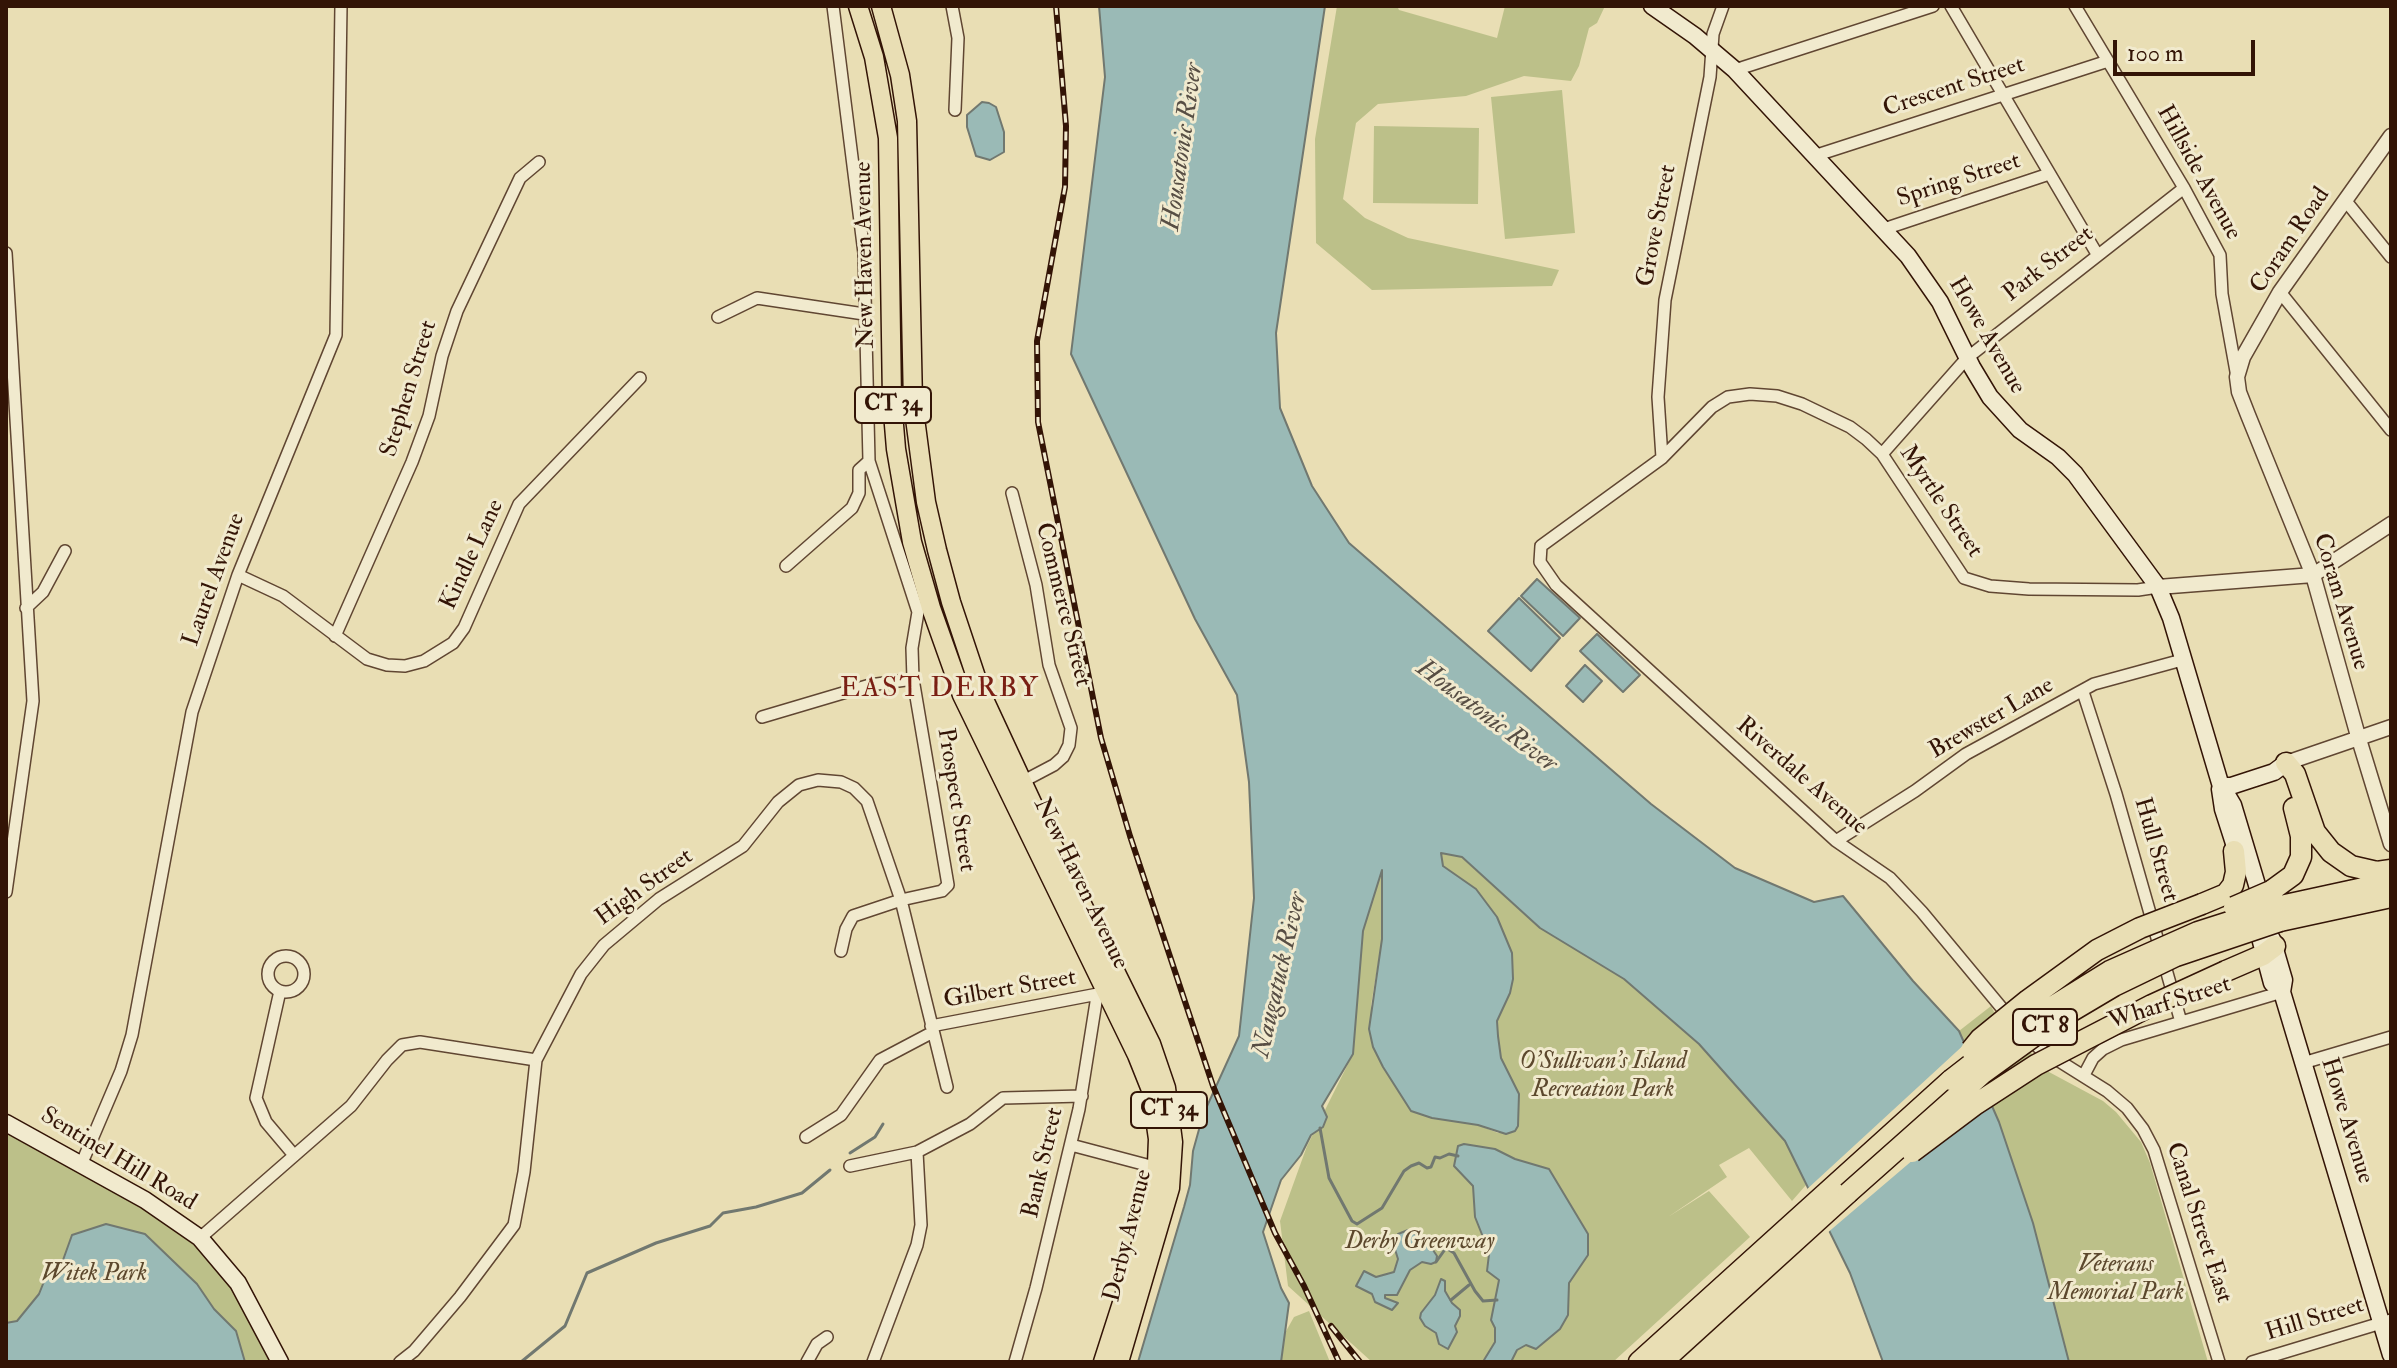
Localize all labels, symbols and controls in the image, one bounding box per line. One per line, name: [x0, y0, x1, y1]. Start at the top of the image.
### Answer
scale bar: [2117, 24, 2259, 74]
text: 100 m: [2127, 38, 2184, 69]
street label: Crescent Street: [1880, 52, 2028, 124]
water label: Housatonic River: [1157, 61, 1211, 233]
street label: Hillside Avenue: [2149, 101, 2247, 245]
street label: Spring Street: [1894, 148, 2024, 214]
street label: New Haven Avenue: [850, 161, 882, 349]
street label: Grove Street: [1632, 163, 1684, 289]
street label: Coram Road: [2245, 182, 2337, 300]
street label: Park Street: [1998, 221, 2100, 309]
street label: Howe Avenue: [1941, 273, 2031, 399]
street label: Stephen Street: [376, 317, 444, 461]
road number: CT 34: [855, 387, 931, 423]
street label: Myrtle Street: [1892, 440, 1988, 564]
street label: Kindle Lane: [435, 495, 511, 615]
street label: Laurel Avenue: [178, 510, 252, 650]
street label: Commerce Street: [1028, 520, 1096, 690]
street label: Coram Avenue: [2306, 530, 2374, 674]
water label: Housatonic River: [1409, 654, 1563, 780]
street label: Brewster Lane: [1925, 672, 2059, 766]
district label: EAST DERBY: [840, 673, 1040, 707]
street label: Riverdale Avenue: [1729, 712, 1873, 842]
street label: Prospect Street: [929, 726, 981, 874]
street label: New Haven Avenue: [1026, 794, 1134, 974]
street label: Hull Street: [2126, 795, 2184, 905]
street label: High Street: [591, 843, 699, 933]
water label: Naugatuck River: [1247, 890, 1315, 1060]
street label: Gilbert Street: [942, 964, 1078, 1016]
street label: Wharf Street: [2105, 971, 2235, 1037]
road number: CT 8: [2013, 1009, 2077, 1045]
park label: O'Sullivan's Island Recreation Park: [1519, 1049, 1687, 1105]
street label: Howe Avenue: [2313, 1055, 2379, 1187]
road number: CT 34: [1131, 1092, 1207, 1128]
street label: Sentinel Hill Road: [35, 1102, 201, 1218]
street label: Bank Street: [1017, 1105, 1071, 1221]
street label: Canal Street East: [2159, 1139, 2237, 1307]
street label: Derby Avenue: [1099, 1167, 1159, 1305]
park label: Derby Greenway: [1345, 1229, 1495, 1257]
park label: Veterans Memorial Park: [2048, 1252, 2184, 1308]
park label: Witek Park: [41, 1261, 147, 1289]
street label: Hill Street: [2262, 1291, 2368, 1349]

